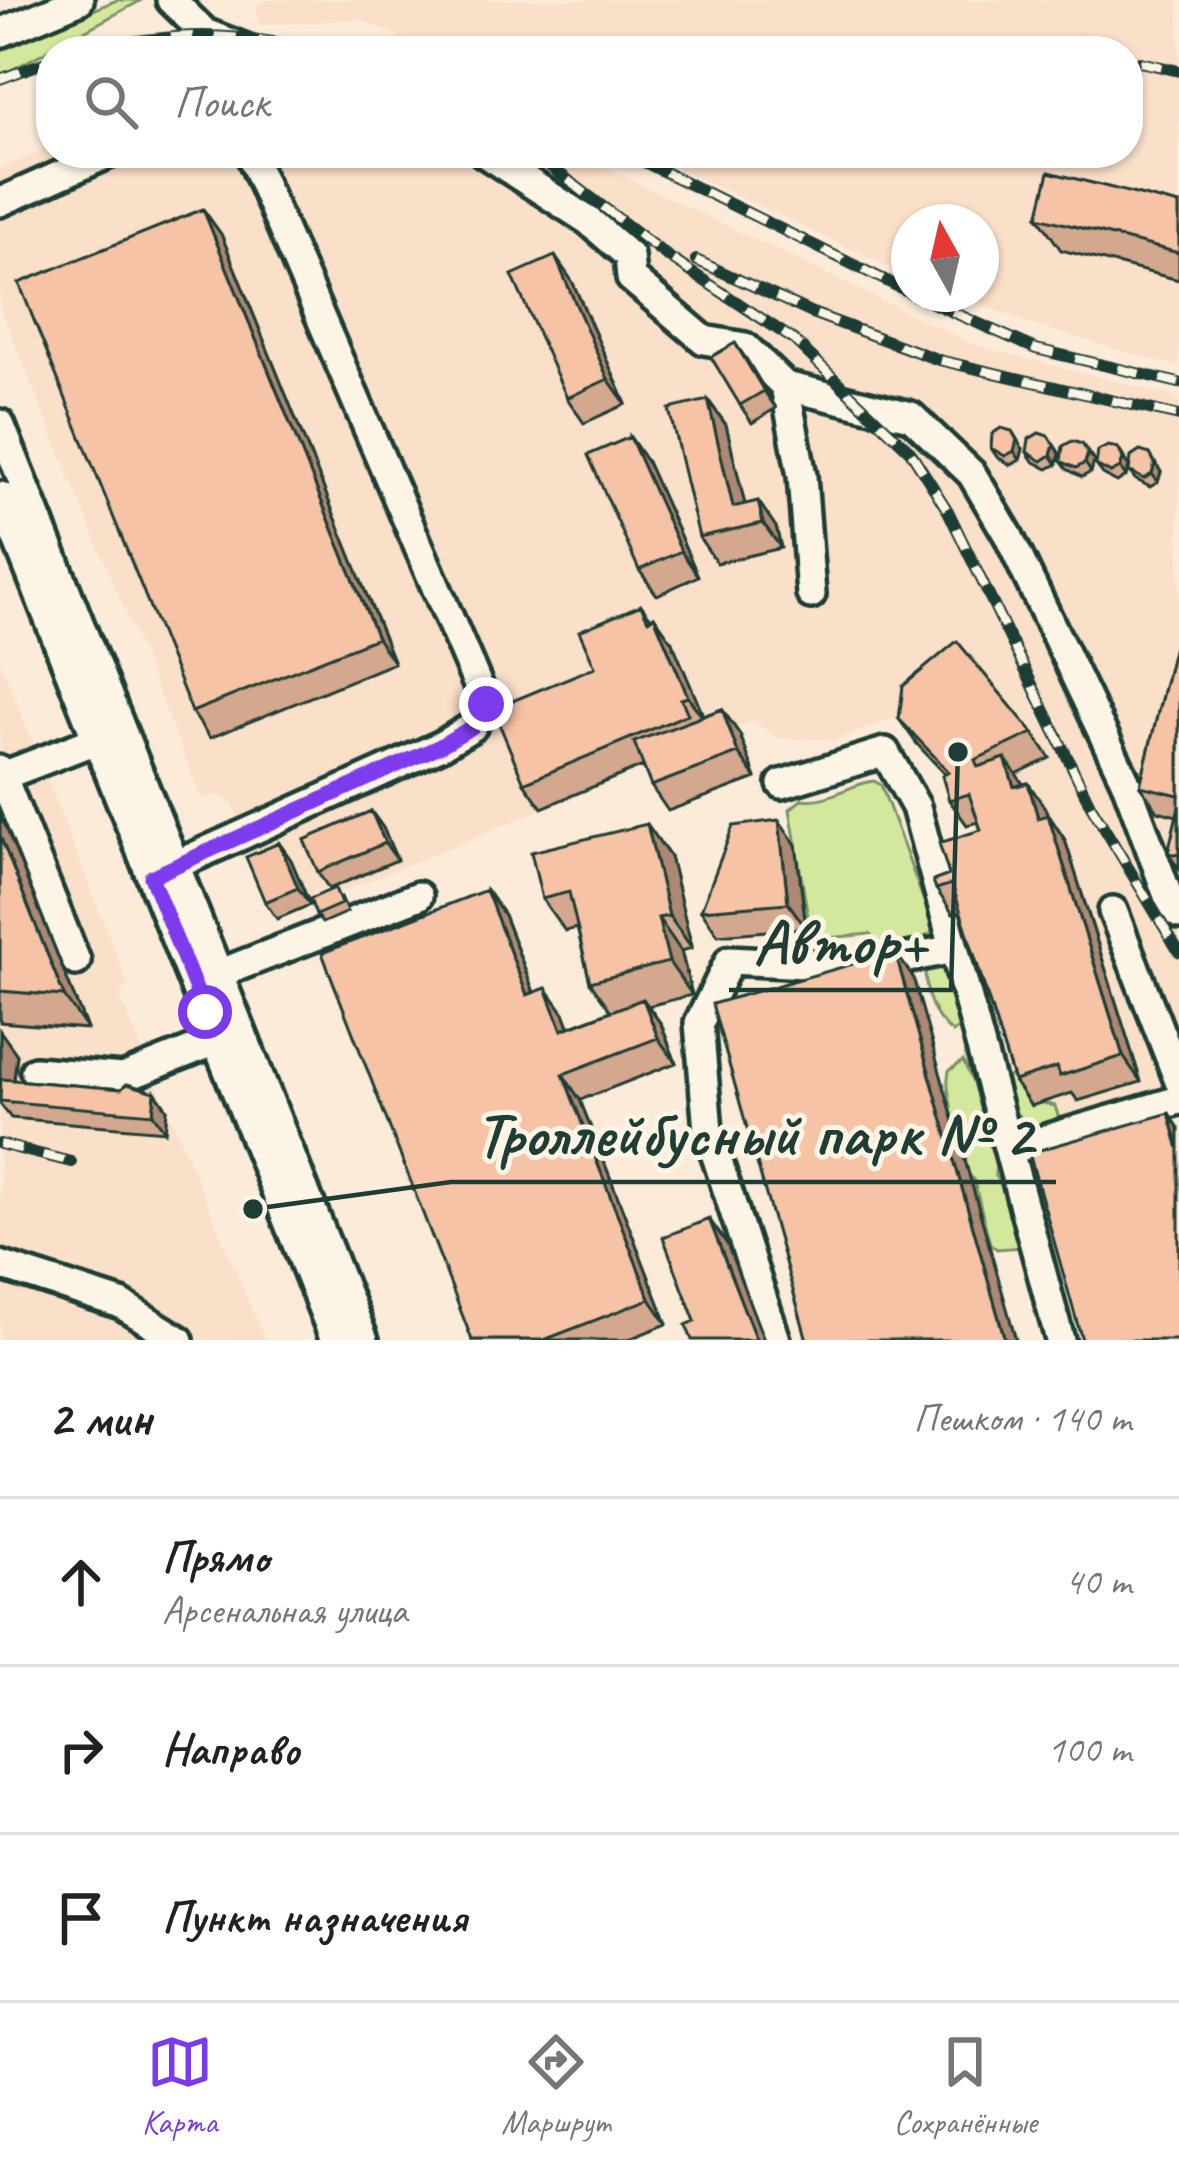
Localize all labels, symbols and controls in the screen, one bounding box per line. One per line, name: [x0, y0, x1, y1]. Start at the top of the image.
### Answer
search box: [36, 36, 1143, 168]
icon: search: [78, 69, 144, 135]
text: Поиск: [174, 74, 269, 131]
north arrow: [891, 204, 999, 312]
route end: [459, 677, 513, 731]
callout: Автор+: [729, 891, 951, 990]
text: Автор+: [753, 903, 931, 982]
route start: [178, 985, 232, 1039]
callout: Троллейбусный парк № 2: [451, 1083, 1056, 1182]
text: Троллейбусный парк № 2: [476, 1095, 1038, 1174]
text: 2 мин: [48, 1386, 152, 1450]
text: Пешком · 140 m: [913, 1394, 1131, 1443]
text: Прямо: [162, 1529, 269, 1586]
icon: ahead: [48, 1549, 114, 1615]
text: 40 m: [1065, 1557, 1131, 1606]
text: Арсенальная улица: [162, 1586, 407, 1635]
icon: right: [48, 1717, 114, 1783]
text: Направо: [162, 1721, 300, 1778]
text: 100 m: [1047, 1725, 1131, 1774]
icon: arrive: [48, 1885, 114, 1951]
text: Пункт назначения: [162, 1889, 467, 1946]
tab: Карта: [142, 2029, 217, 2143]
tab: Маршрут: [501, 2029, 610, 2143]
tab: Сохранённые: [894, 2029, 1037, 2143]

